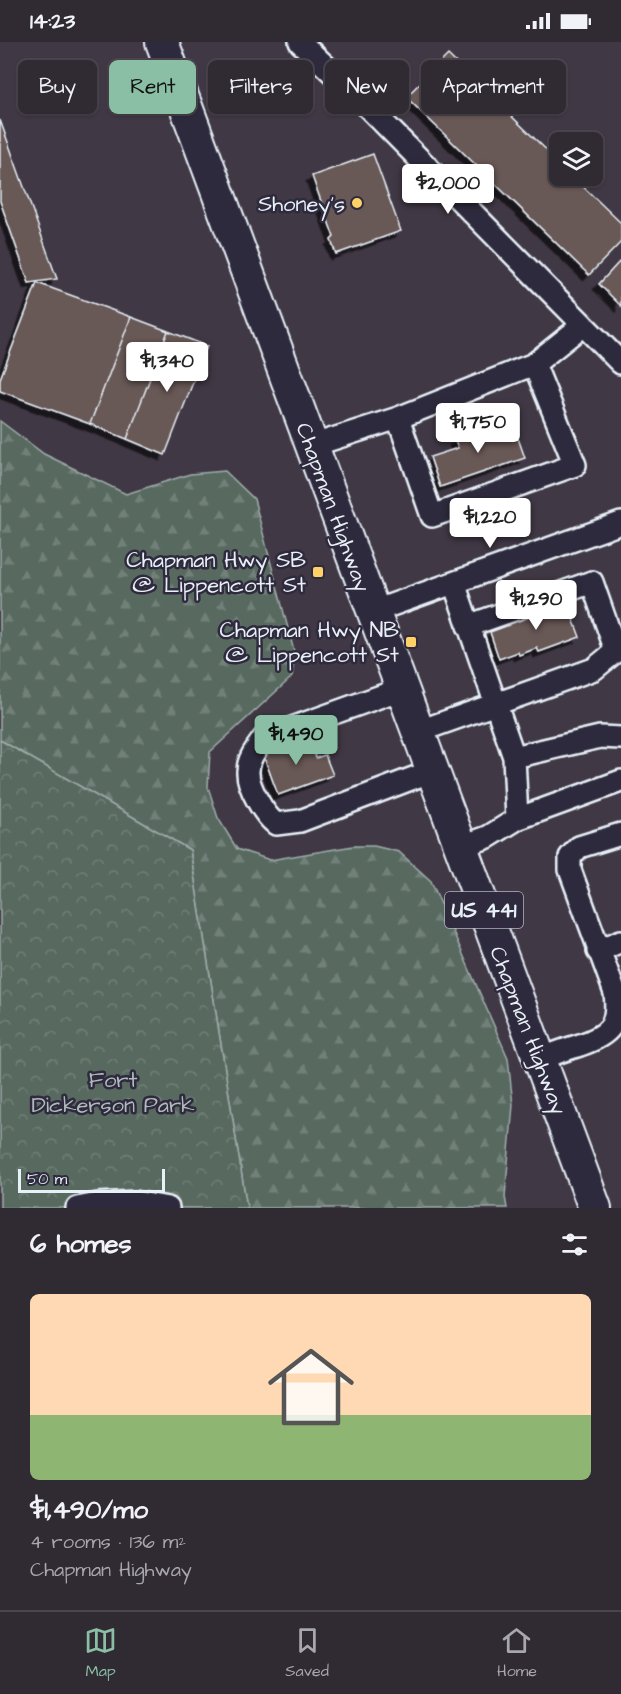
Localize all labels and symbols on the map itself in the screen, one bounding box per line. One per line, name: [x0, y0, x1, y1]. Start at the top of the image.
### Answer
pin: $2,000: [399, 164, 497, 215]
place label: Shoney's: [258, 189, 345, 221]
marker: Shoney's: [350, 196, 364, 210]
pin: $1,340: [118, 342, 216, 393]
pin: $1,750: [429, 403, 527, 454]
street label: Chapman Highway: [287, 419, 378, 597]
pin: $1,220: [441, 498, 539, 549]
place label: Chapman Hwy SB @ Lippencott St: [126, 545, 306, 601]
marker: Chapman Hwy SB @ Lippencott St: [311, 565, 325, 579]
pin: $1,290: [487, 580, 585, 631]
place label: Chapman Hwy NB @ Lippencott St: [220, 615, 399, 671]
marker: Chapman Hwy NB @ Lippencott St: [404, 635, 418, 649]
pin: $1,490: [247, 715, 345, 766]
road number: US 441: [445, 892, 523, 928]
street label: Chapman Highway: [480, 942, 574, 1120]
park label: Fort Dickerson Park: [31, 1065, 195, 1121]
scale bar: [18, 1166, 165, 1194]

